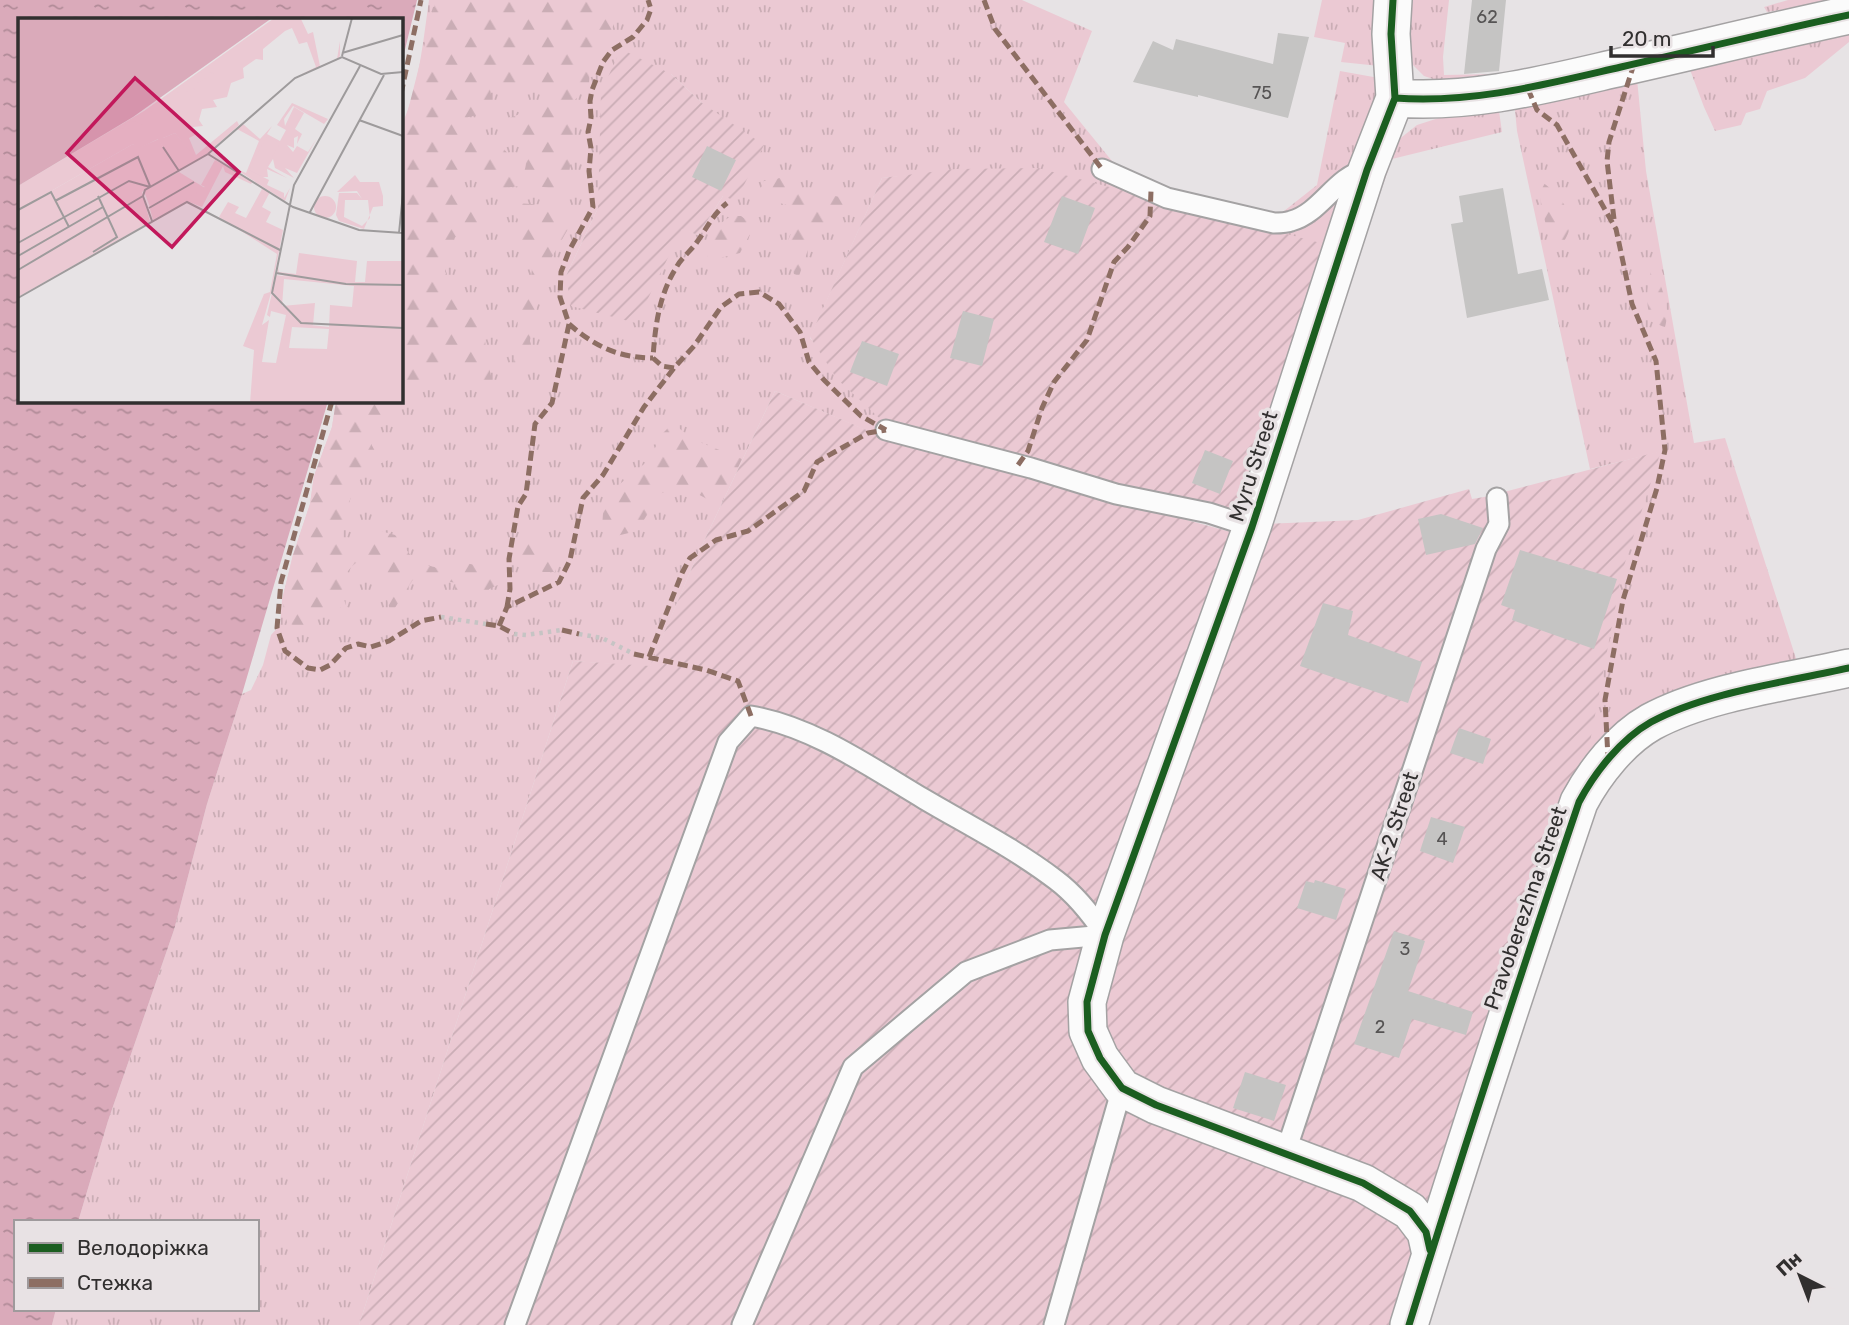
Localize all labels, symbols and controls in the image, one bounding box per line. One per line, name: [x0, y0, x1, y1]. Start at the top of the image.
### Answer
house number: 62: [1476, 6, 1498, 28]
scale bar: [1611, 14, 1713, 58]
inset map: [18, 18, 402, 402]
text: 20 m: [1622, 26, 1671, 51]
house number: 75: [1252, 82, 1272, 104]
street label: Myru Street: [1223, 408, 1283, 524]
street label: AK-2 Street: [1365, 768, 1423, 884]
street label: Pravoberezhna Street: [1478, 803, 1572, 1013]
house number: 4: [1436, 828, 1448, 850]
house number: 3: [1400, 938, 1410, 960]
house number: 2: [1375, 1016, 1385, 1038]
legend: [14, 1220, 259, 1311]
text: Велодоріжка: [77, 1235, 209, 1260]
north arrow: [1765, 1241, 1835, 1311]
text: Пн: [1771, 1246, 1806, 1281]
text: Стежка: [77, 1270, 153, 1295]

